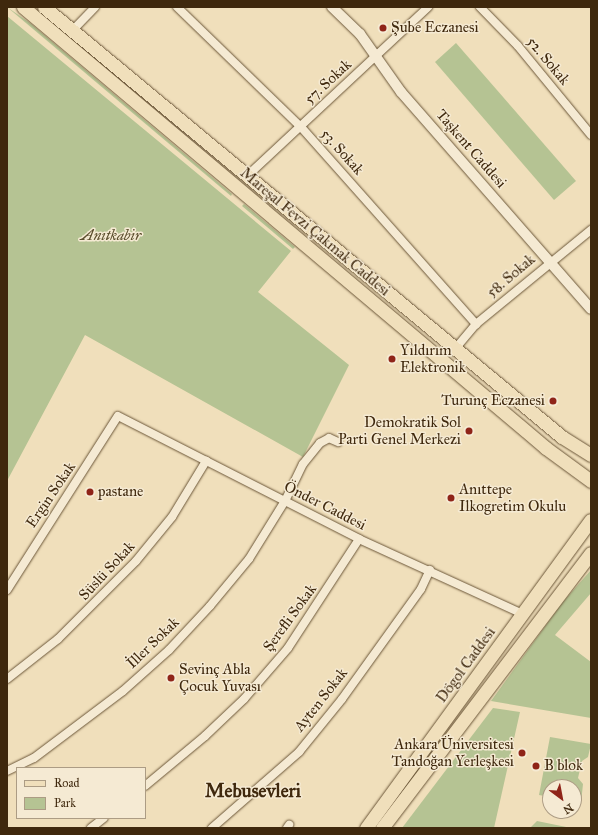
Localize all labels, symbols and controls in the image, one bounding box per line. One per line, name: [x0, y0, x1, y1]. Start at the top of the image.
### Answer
place label: Şube Eczanesi: [391, 19, 479, 37]
marker: Şube Eczanesi: [378, 23, 388, 33]
street label: 52. Sokak: [523, 33, 573, 89]
street label: 57. Sokak: [301, 56, 355, 108]
street label: Taşkent Caddesi: [432, 106, 510, 192]
street label: 53. Sokak: [317, 125, 367, 179]
street label: Mareşal Fevzi Çakmak Caddesi: [236, 164, 394, 300]
park label: Anıtkabir: [81, 227, 141, 245]
street label: 58. Sokak: [483, 251, 539, 301]
place label: Yıldırım Elektronik: [400, 341, 466, 376]
marker: Yıldırım Elektronik: [387, 354, 397, 364]
place label: Turunç Eczanesi: [441, 392, 545, 410]
marker: Turunç Eczanesi: [548, 396, 558, 406]
place label: Demokratik Sol Parti Genel Merkezi: [338, 413, 461, 448]
marker: Demokratik Sol Parti Genel Merkezi: [464, 426, 474, 436]
street label: Ergin Sokak: [22, 459, 80, 531]
street label: Önder Caddesi: [281, 478, 369, 534]
place label: Anıttepe Ilkogretim Okulu: [459, 480, 566, 515]
place label: pastane: [98, 483, 143, 501]
marker: pastane: [85, 487, 95, 497]
marker: Anıttepe Ilkogretim Okulu: [446, 493, 456, 503]
street label: Süslü Sokak: [75, 538, 139, 604]
street label: Şerefli Sokak: [260, 581, 320, 655]
street label: İller Sokak: [123, 614, 183, 672]
street label: Dögol Caddesi: [433, 624, 499, 706]
place label: Sevinç Abla Çocuk Yuvası: [179, 660, 261, 695]
street label: Ayten Sokak: [291, 665, 351, 735]
marker: Sevinç Abla Çocuk Yuvası: [166, 673, 176, 683]
place label: Ankara Üniversitesi Tandoğan Yerleşkesi: [392, 735, 514, 770]
marker: Ankara Üniversitesi Tandoğan Yerleşkesi: [517, 748, 527, 758]
place label: B blok: [544, 757, 583, 775]
marker: B blok: [531, 761, 541, 771]
legend: [16, 767, 146, 819]
text: Road: [54, 776, 80, 790]
north arrow: [542, 779, 582, 819]
district label: Mebusevleri: [205, 780, 301, 802]
text: Park: [54, 796, 76, 810]
text: N: [561, 801, 576, 817]

